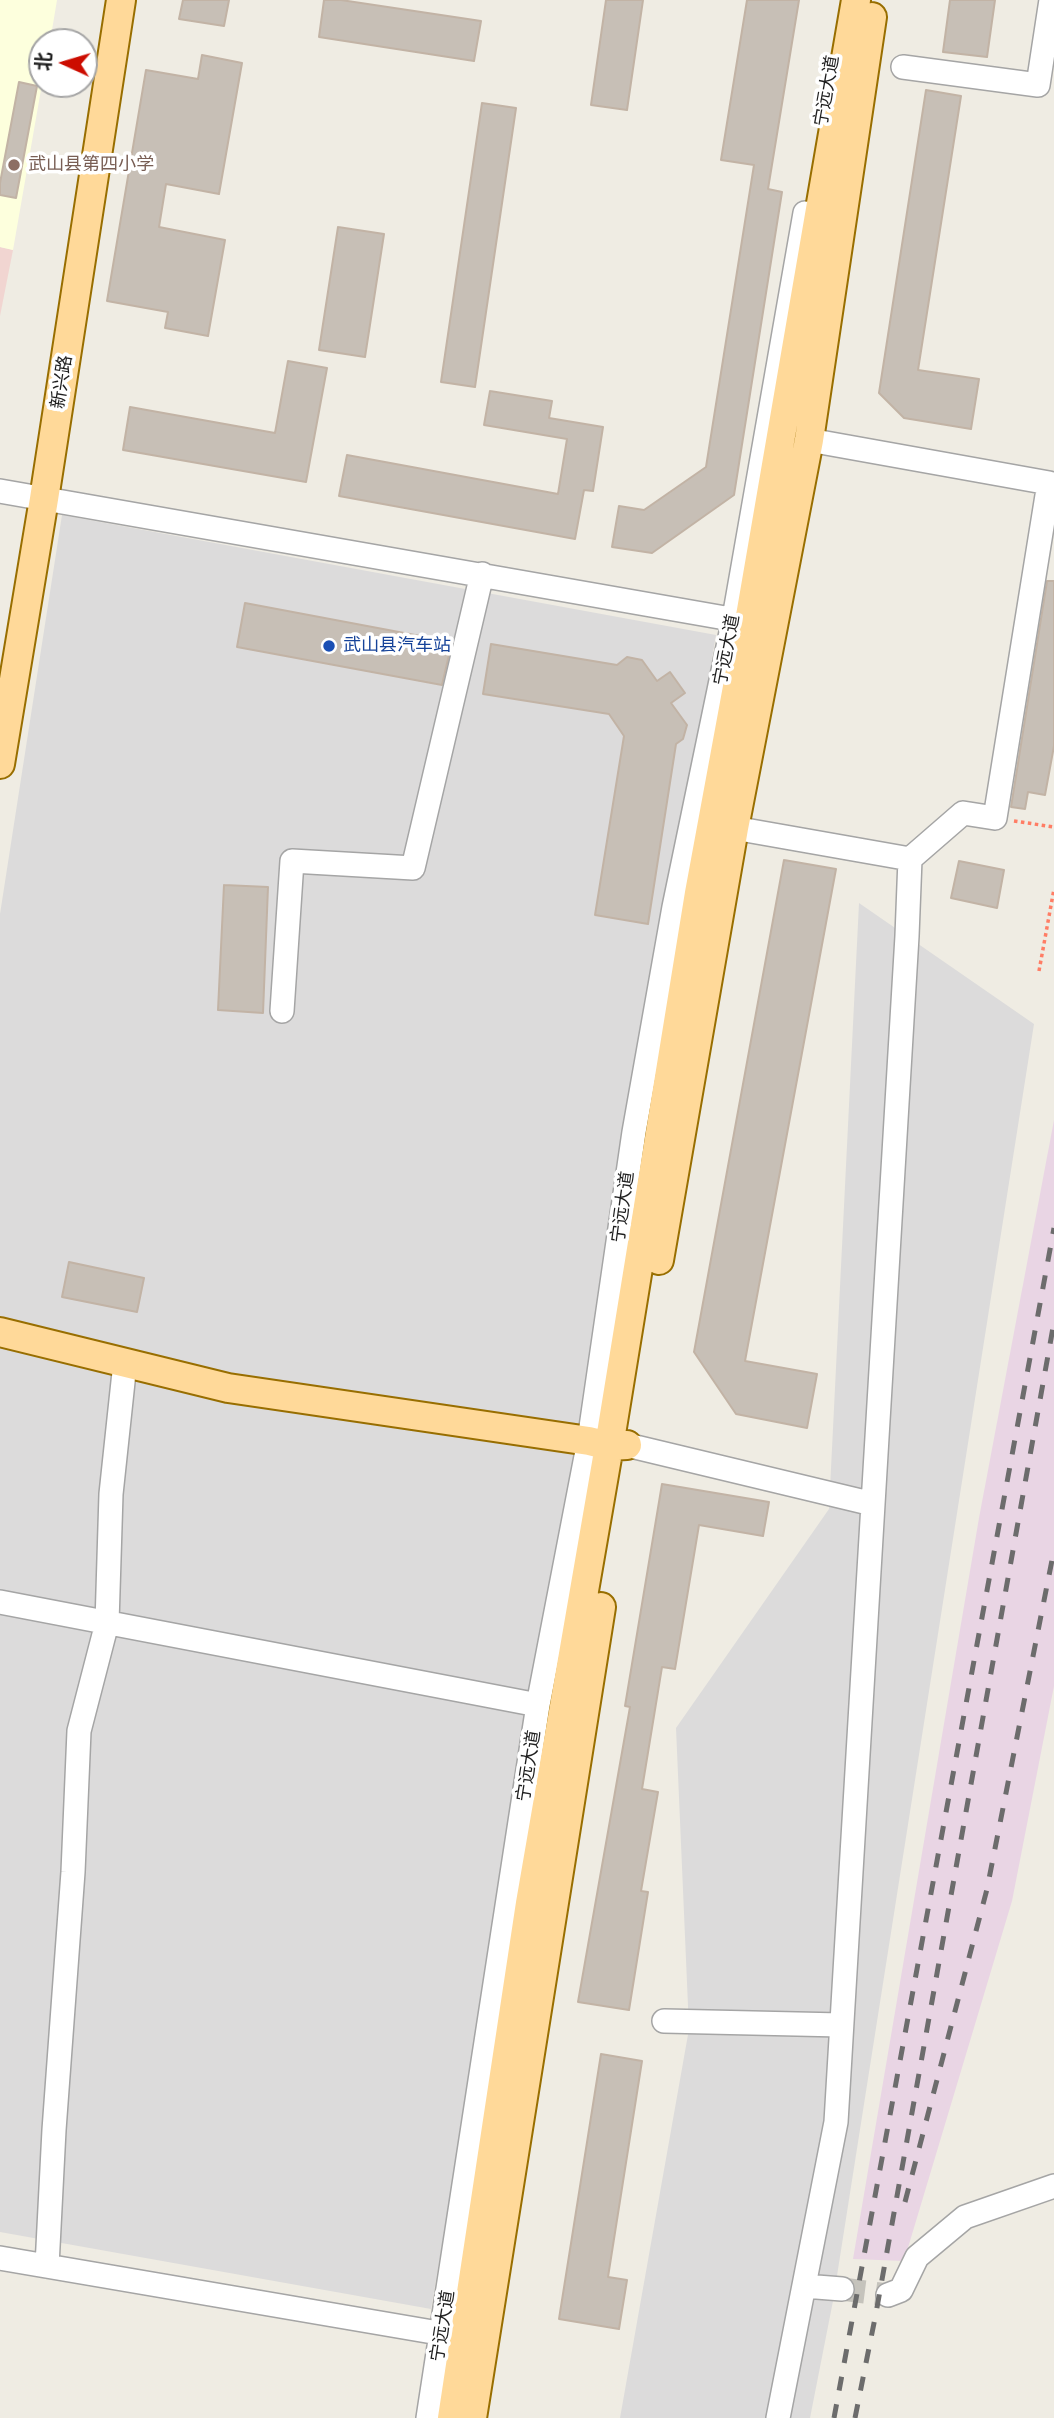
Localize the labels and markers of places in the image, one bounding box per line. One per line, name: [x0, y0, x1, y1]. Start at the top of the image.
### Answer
place label: 武山县第四小学: [28, 154, 154, 176]
marker: 武山县第四小学: [6, 157, 22, 173]
place label: 武山县汽车站: [343, 635, 451, 657]
marker: 武山县汽车站: [321, 638, 337, 654]

